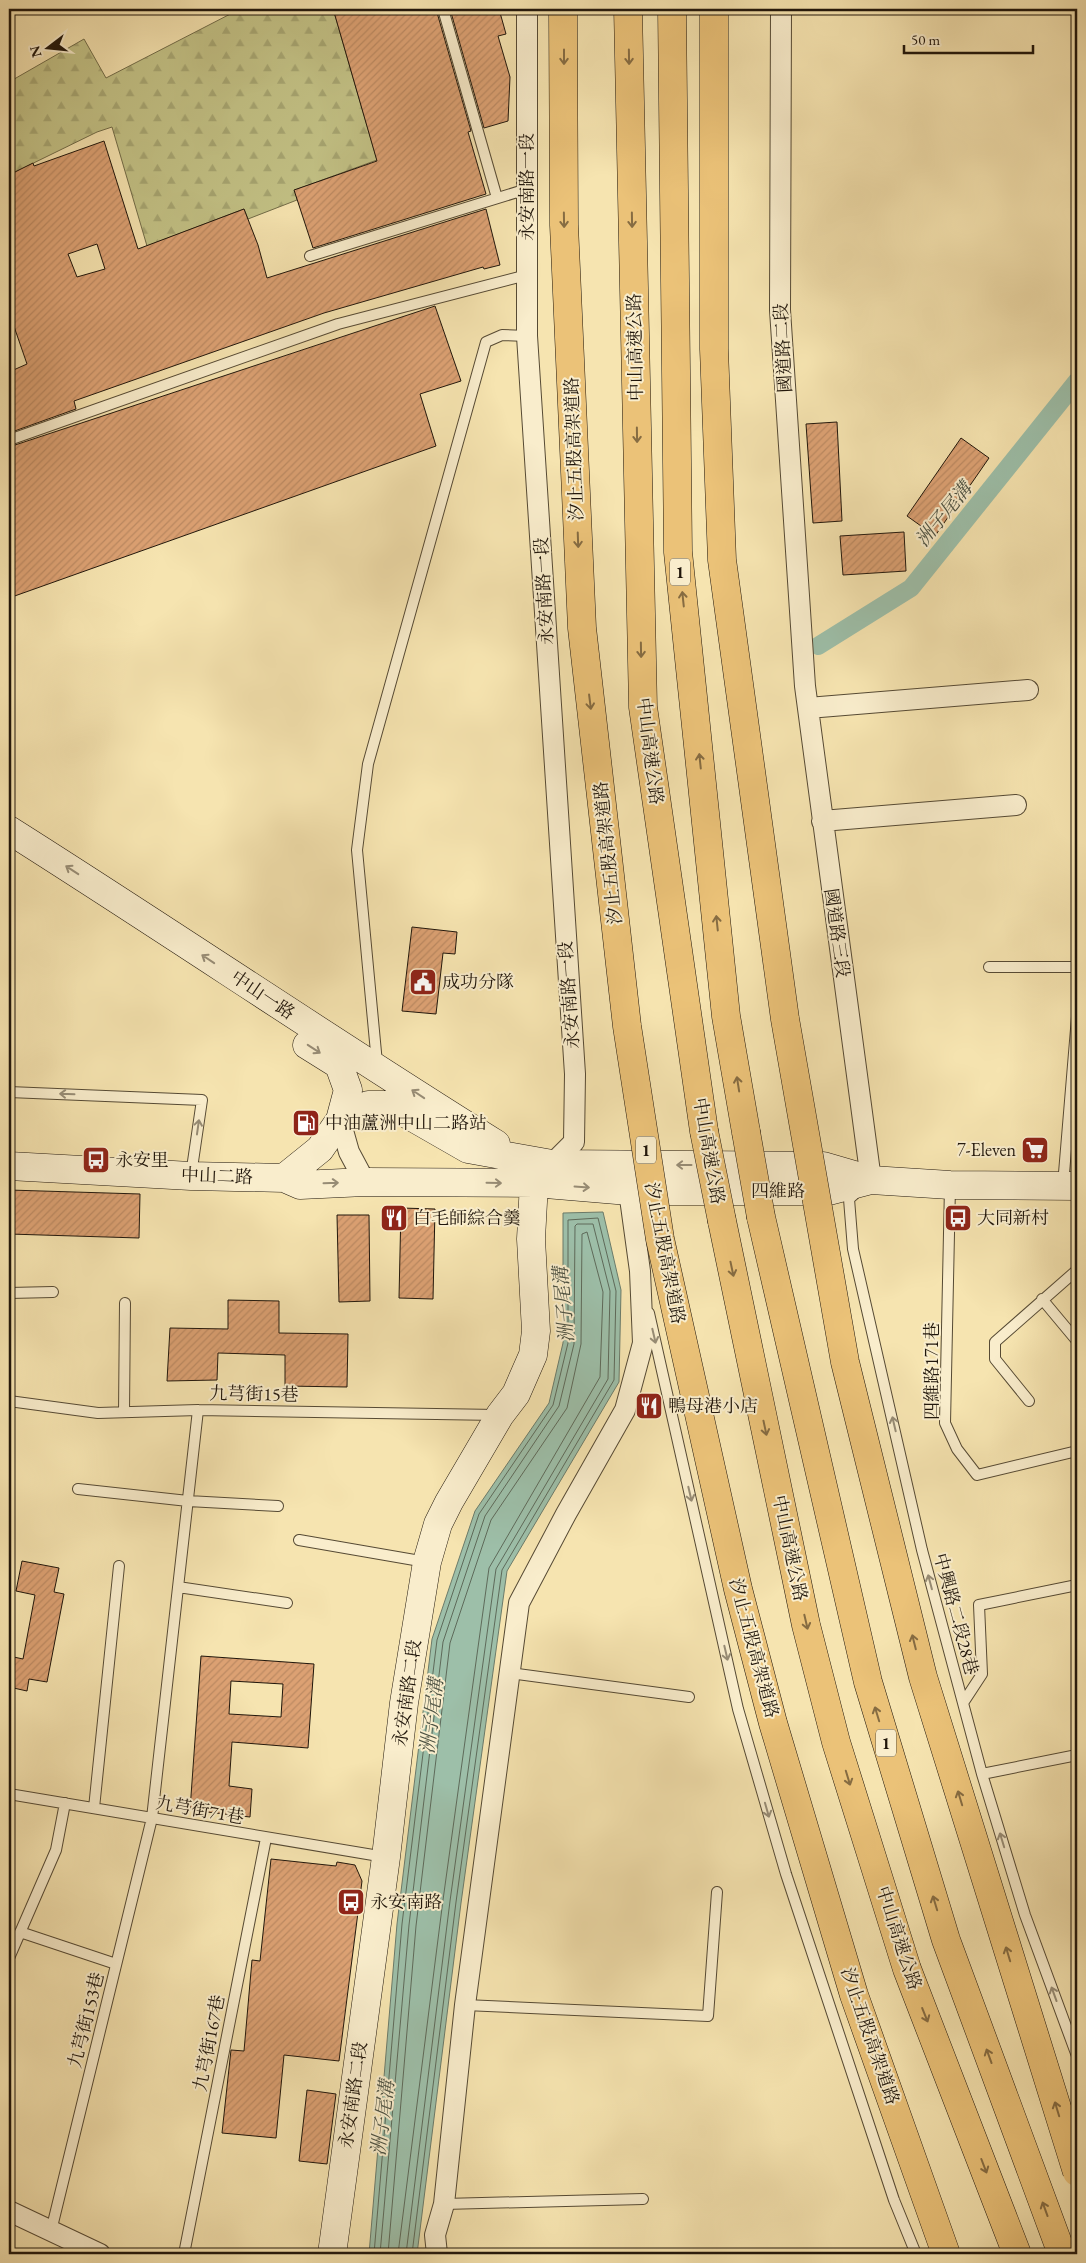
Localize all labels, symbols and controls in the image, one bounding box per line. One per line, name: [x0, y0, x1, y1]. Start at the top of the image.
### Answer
north arrow: [22, 22, 72, 72]
scale bar: [904, 22, 1032, 54]
text: 50 m: [911, 30, 940, 49]
text: N: [25, 43, 46, 60]
one-way arrow: [559, 49, 569, 65]
one-way arrow: [624, 49, 634, 65]
street label: 永安南路一段: [515, 133, 538, 241]
one-way arrow: [559, 212, 569, 228]
one-way arrow: [627, 212, 637, 228]
street label: 中山高速公路: [622, 293, 647, 401]
street label: 國道路二段: [769, 302, 796, 394]
street label: 汐止五股高架道路: [559, 377, 588, 521]
one-way arrow: [632, 426, 642, 443]
water label: 洲子尾溝: [910, 475, 979, 552]
one-way arrow: [573, 531, 582, 547]
street label: 永安南路一段: [529, 536, 558, 646]
road number: 1: [670, 558, 690, 586]
one-way arrow: [678, 592, 688, 608]
one-way arrow: [637, 642, 646, 658]
one-way arrow: [586, 693, 596, 709]
street label: 中山高速公路: [633, 696, 668, 806]
one-way arrow: [695, 753, 705, 769]
street label: 汐止五股高架道路: [589, 780, 626, 926]
one-way arrow: [65, 865, 79, 875]
street label: 國道路三段: [820, 887, 855, 979]
one-way arrow: [712, 915, 721, 931]
street label: 永安南路一段: [553, 940, 584, 1050]
one-way arrow: [201, 954, 215, 964]
street label: 中山一路: [227, 965, 300, 1024]
public building icon: 成功分隊: [408, 967, 438, 997]
place label: 成功分隊: [442, 970, 514, 993]
one-way arrow: [307, 1044, 321, 1055]
one-way arrow: [732, 1076, 742, 1092]
one-way arrow: [411, 1089, 425, 1099]
one-way arrow: [60, 1090, 76, 1099]
street label: 中山高速公路: [689, 1096, 730, 1206]
fuel station icon: 中油蘆洲中山二路站: [291, 1108, 321, 1138]
place label: 中油蘆洲中山二路站: [325, 1111, 487, 1134]
one-way arrow: [193, 1120, 203, 1136]
supermarket icon: 7-Eleven: [1020, 1135, 1050, 1165]
road number: 1: [636, 1136, 656, 1164]
place label: 7-Eleven: [957, 1138, 1016, 1161]
bus stop icon: 永安里: [81, 1145, 111, 1175]
place label: 永安里: [115, 1148, 169, 1171]
one-way arrow: [676, 1160, 692, 1170]
street label: 中山二路: [181, 1163, 253, 1188]
one-way arrow: [485, 1178, 501, 1188]
one-way arrow: [323, 1179, 339, 1188]
street label: 四維路: [751, 1179, 805, 1202]
street label: 汐止五股高架道路: [640, 1180, 691, 1326]
one-way arrow: [574, 1182, 590, 1192]
restaurant icon: 白毛師綜合羹: [379, 1203, 409, 1233]
bus stop icon: 大同新村: [943, 1203, 973, 1233]
place label: 白毛師綜合羹: [413, 1206, 521, 1229]
place label: 大同新村: [977, 1206, 1049, 1229]
one-way arrow: [728, 1261, 737, 1277]
water label: 洲子尾溝: [547, 1263, 579, 1344]
street label: 四維路171巷: [920, 1322, 943, 1420]
one-way arrow: [650, 1327, 660, 1343]
street label: 九芎街15巷: [209, 1381, 299, 1406]
restaurant icon: 鴨母港小店: [634, 1391, 664, 1421]
place label: 鴨母港小店: [668, 1394, 758, 1417]
one-way arrow: [889, 1417, 898, 1433]
one-way arrow: [761, 1420, 770, 1436]
one-way arrow: [686, 1486, 695, 1502]
street label: 中山高速公路: [768, 1493, 813, 1603]
street label: 中興路二段28巷: [929, 1550, 984, 1677]
street label: 汐止五股高架道路: [725, 1575, 784, 1720]
one-way arrow: [925, 1575, 934, 1591]
one-way arrow: [801, 1613, 811, 1629]
one-way arrow: [909, 1635, 919, 1651]
street label: 永安南路二段: [388, 1638, 425, 1748]
one-way arrow: [721, 1644, 731, 1660]
water label: 洲子尾溝: [414, 1674, 449, 1755]
one-way arrow: [872, 1706, 882, 1722]
road number: 1: [876, 1730, 896, 1756]
one-way arrow: [843, 1770, 853, 1786]
street label: 九芎街71巷: [154, 1790, 246, 1829]
one-way arrow: [955, 1791, 965, 1807]
one-way arrow: [763, 1801, 773, 1817]
one-way arrow: [997, 1832, 1007, 1848]
street label: 中山高速公路: [872, 1883, 927, 1993]
bus stop icon: 永安南路: [336, 1887, 366, 1917]
place label: 永安南路: [370, 1890, 442, 1913]
one-way arrow: [929, 1895, 939, 1911]
one-way arrow: [1003, 1946, 1012, 1962]
street label: 汐止五股高架道路: [836, 1964, 905, 2108]
street label: 九芎街153巷: [63, 1970, 109, 2070]
one-way arrow: [1049, 1987, 1058, 2002]
street label: 九芎街167巷: [188, 1993, 229, 2093]
one-way arrow: [921, 2007, 930, 2022]
street label: 永安南路二段: [334, 2040, 371, 2150]
one-way arrow: [984, 2049, 993, 2064]
water label: 洲子尾溝: [365, 2076, 400, 2157]
one-way arrow: [1051, 2101, 1061, 2117]
one-way arrow: [980, 2158, 989, 2173]
one-way arrow: [1040, 2201, 1049, 2217]

